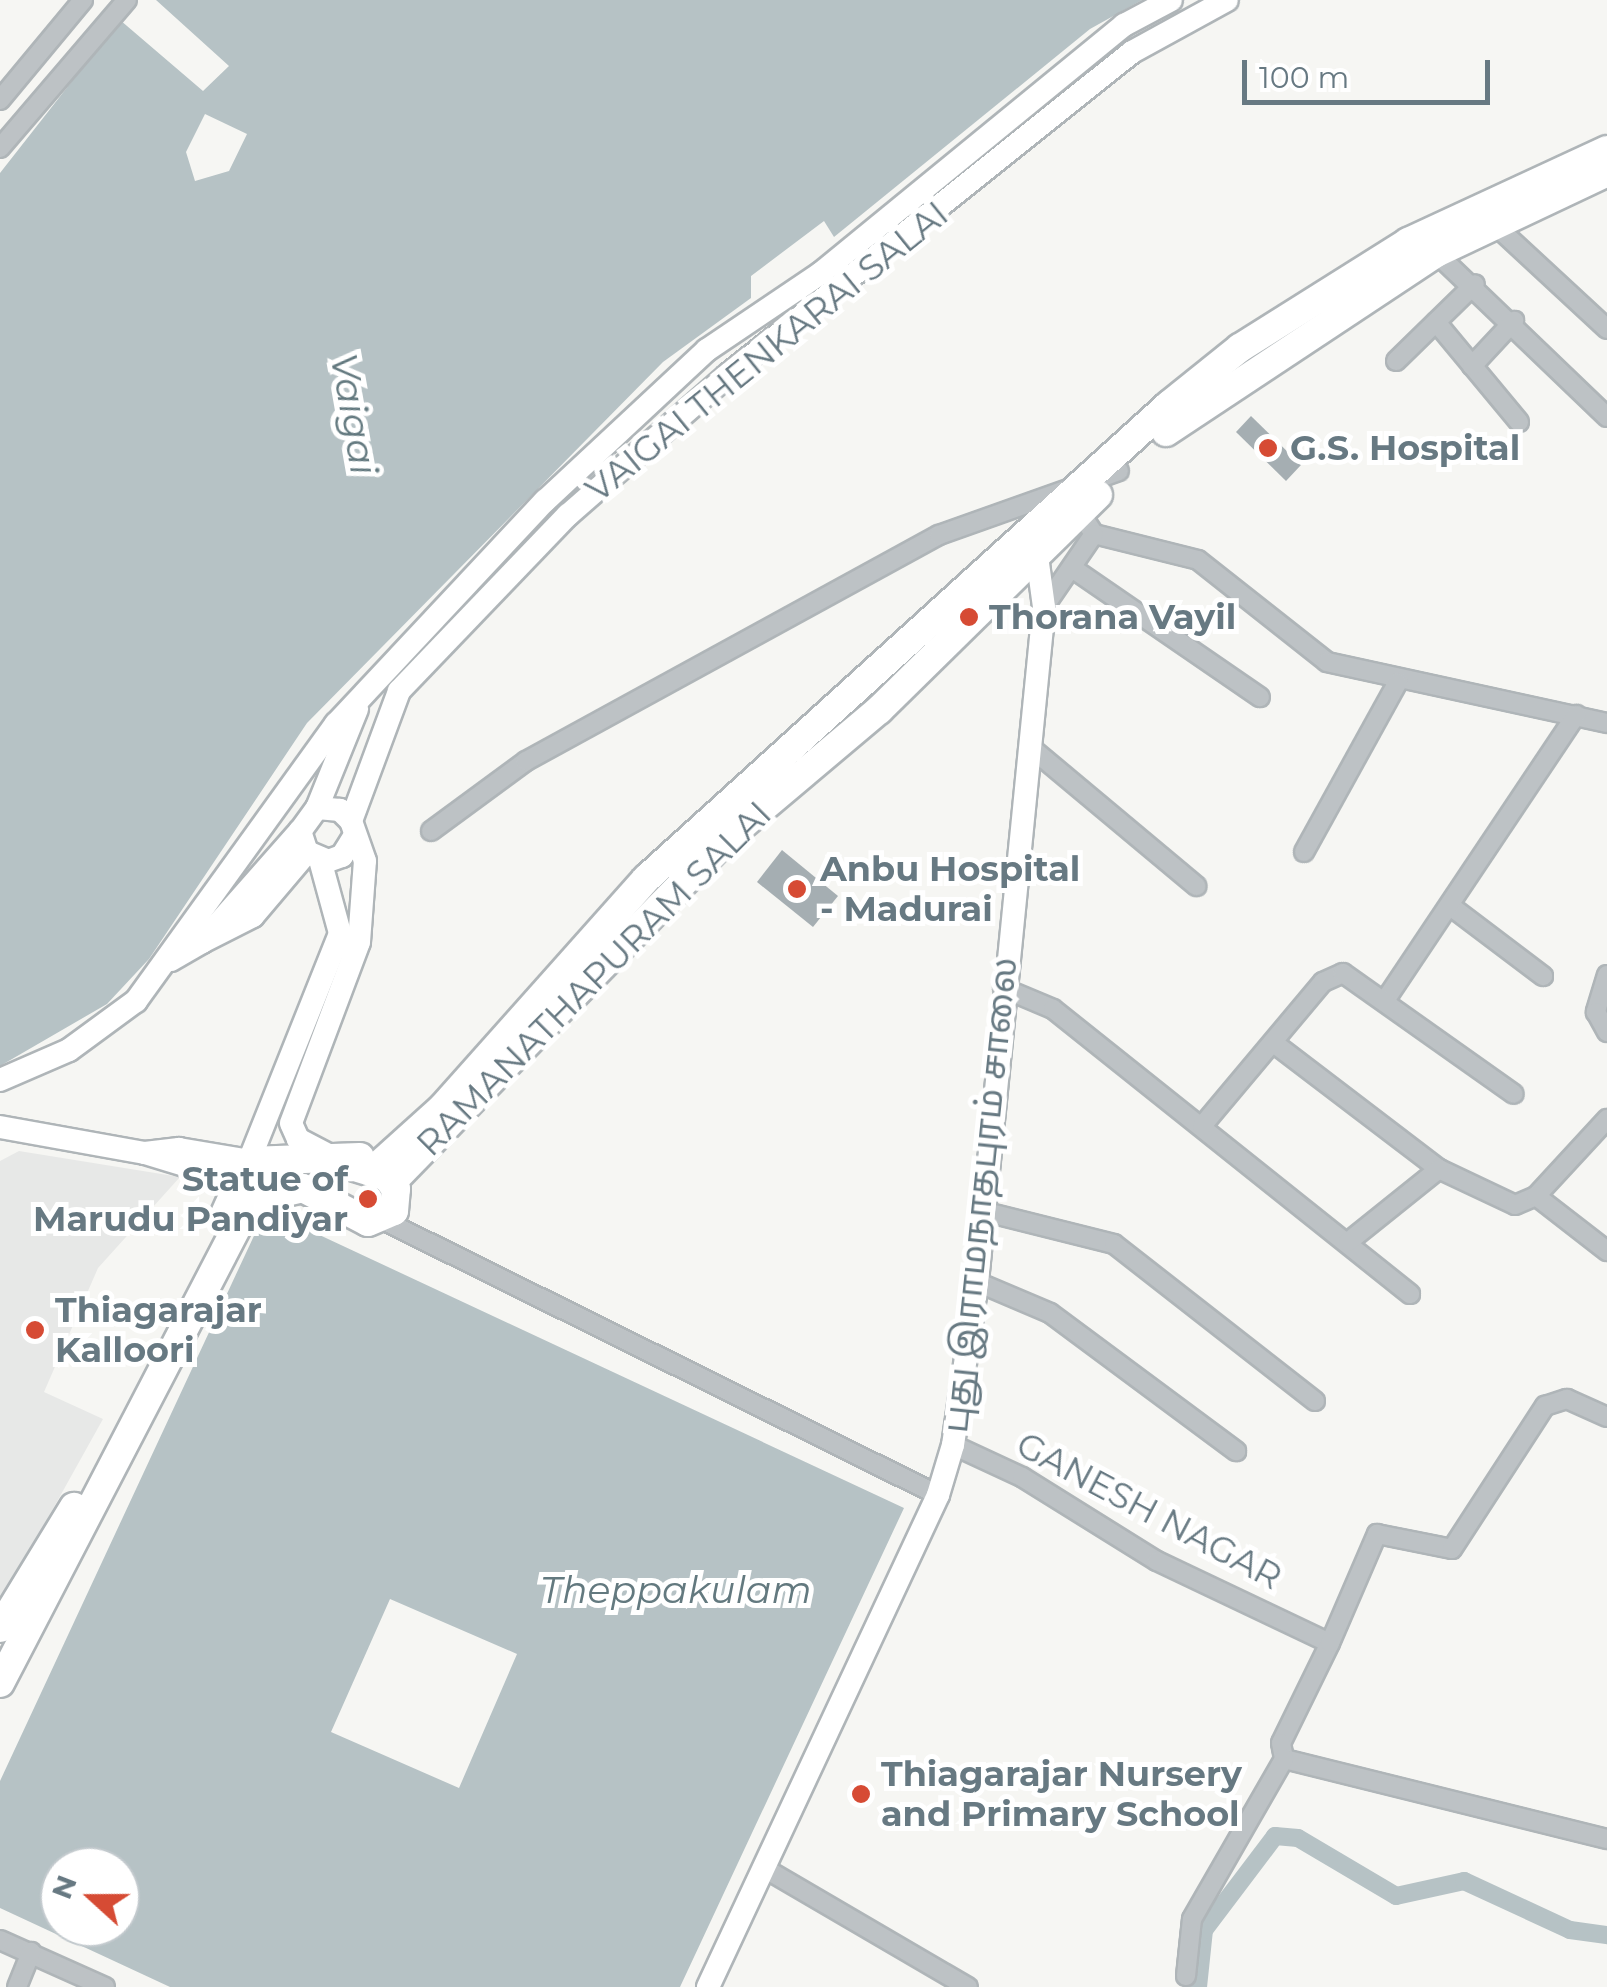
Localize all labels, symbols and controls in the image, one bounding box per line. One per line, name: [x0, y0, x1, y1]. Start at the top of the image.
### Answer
scale bar: [1247, 40, 1494, 102]
text: 100 m: [1259, 59, 1349, 96]
street label: VAIGAI THENKARAI SALAI: [578, 193, 956, 511]
water label: Vaigai: [321, 350, 387, 478]
place label: G.S. Hospital: [1290, 427, 1520, 469]
marker: G.S. Hospital: [1255, 435, 1281, 461]
place label: Thorana Vayil: [989, 596, 1236, 638]
marker: Thorana Vayil: [958, 606, 980, 628]
street label: RAMANATHAPURAM SALAI: [408, 793, 780, 1165]
place label: Anbu Hospital - Madurai: [820, 848, 1080, 930]
marker: Anbu Hospital - Madurai: [784, 876, 810, 902]
street label: புது இராமநாதபுரம் சாலை: [934, 955, 1026, 1435]
place label: Statue of Marudu Pandiyar: [33, 1158, 348, 1240]
marker: Statue of Marudu Pandiyar: [357, 1188, 379, 1210]
place label: Thiagarajar Kalloori: [55, 1289, 262, 1371]
marker: Thiagarajar Kalloori: [24, 1319, 46, 1341]
street label: GANESH NAGAR: [1009, 1423, 1289, 1599]
water label: Theppakulam: [540, 1567, 812, 1613]
place label: Thiagarajar Nursery and Primary School: [881, 1753, 1242, 1835]
marker: Thiagarajar Nursery and Primary School: [850, 1783, 872, 1805]
north arrow: [40, 1847, 140, 1947]
text: N: [44, 1870, 84, 1904]

